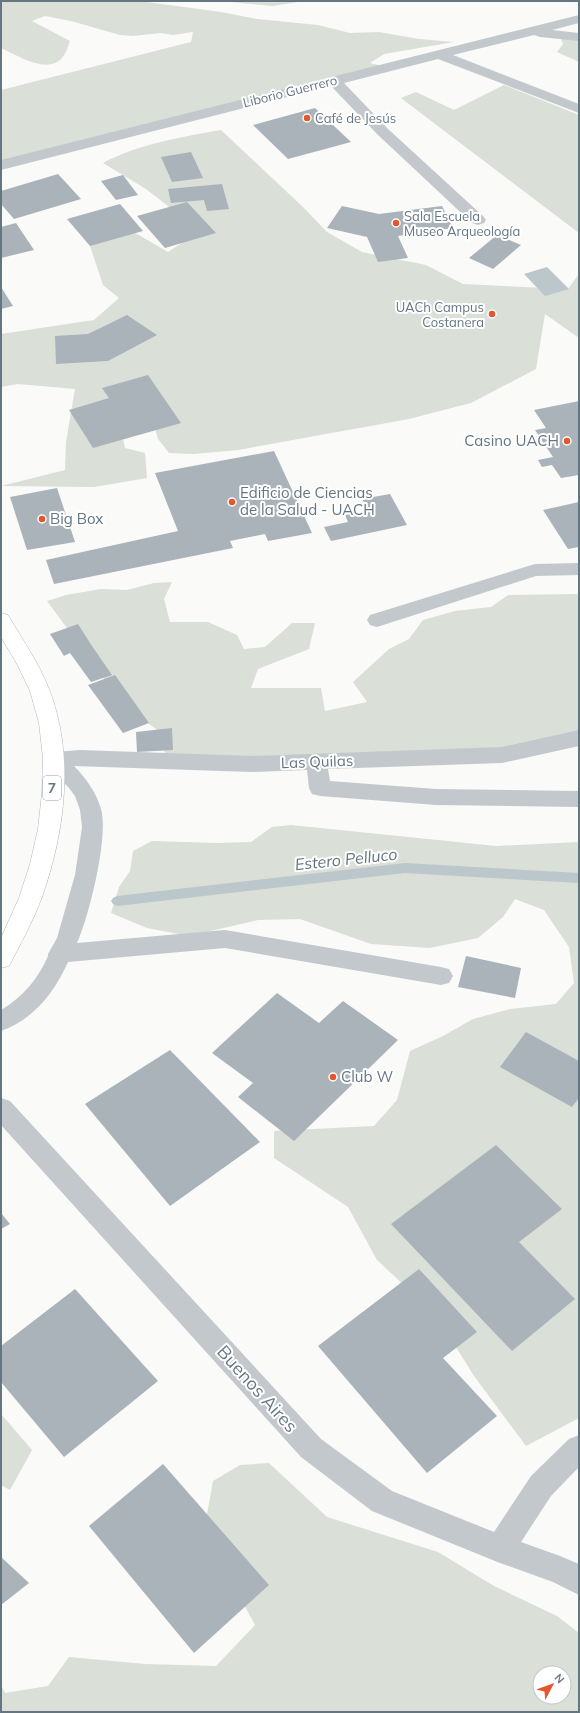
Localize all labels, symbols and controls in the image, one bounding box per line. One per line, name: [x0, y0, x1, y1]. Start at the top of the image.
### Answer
street label: Liborio Guerrero: [241, 72, 339, 110]
place label: Café de Jesús: [315, 110, 396, 126]
marker: Café de Jesús: [302, 113, 312, 123]
place label: Sala Escuela Museo Arqueología: [404, 208, 520, 239]
marker: Sala Escuela Museo Arqueología: [391, 218, 401, 228]
place label: UACh Campus Costanera: [396, 299, 484, 330]
marker: UACh Campus Costanera: [487, 309, 497, 319]
place label: Casino UACH: [464, 431, 559, 450]
marker: Casino UACH: [562, 436, 572, 446]
place label: Edificio de Ciencias de la Salud - UACH: [240, 483, 375, 519]
marker: Edificio de Ciencias de la Salud - UACH: [227, 497, 237, 507]
place label: Big Box: [50, 509, 103, 528]
marker: Big Box: [37, 514, 47, 524]
street label: Las Quilas: [280, 751, 353, 772]
road number: 7: [43, 776, 61, 800]
water label: Estero Pelluco: [294, 844, 398, 874]
place label: Club W: [341, 1067, 393, 1086]
marker: Club W: [328, 1072, 338, 1082]
street label: Buenos Aires: [212, 1340, 303, 1437]
north arrow: [532, 1665, 572, 1705]
text: N: [552, 1671, 568, 1686]

